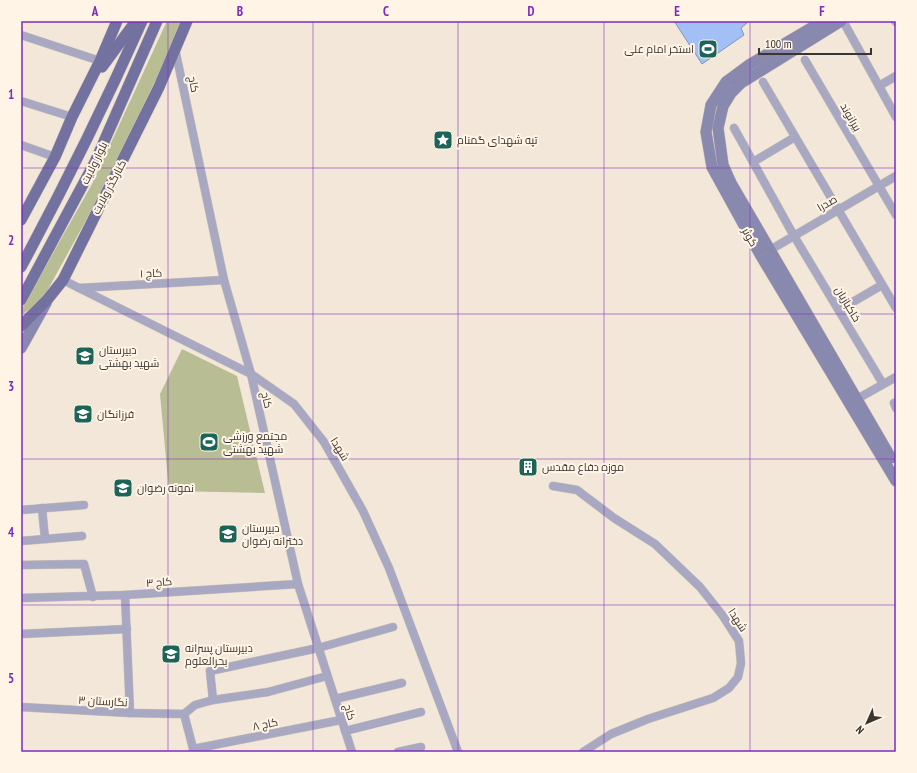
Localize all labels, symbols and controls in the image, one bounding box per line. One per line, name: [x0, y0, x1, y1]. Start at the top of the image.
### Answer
text: A: [91, 3, 99, 20]
text: B: [237, 3, 243, 20]
text: C: [383, 3, 389, 20]
text: D: [528, 3, 535, 20]
text: E: [674, 3, 680, 20]
text: F: [819, 3, 825, 20]
scale bar: [759, 30, 871, 56]
text: 100 m: [765, 36, 792, 51]
sports icon: استخر امام علی: [697, 38, 719, 60]
place label: استخر امام علی: [624, 42, 694, 57]
street label: کاج: [184, 74, 203, 94]
text: 1: [8, 86, 14, 103]
street label: بیرانوند: [837, 100, 865, 134]
place icon: تپه شهدای گمنام: [432, 129, 454, 151]
place label: تپه شهدای گمنام: [457, 133, 538, 148]
street label: بلوار ولایت: [78, 139, 110, 187]
street label: کنارگذر ولایت: [89, 157, 129, 217]
street label: صدرا: [815, 192, 839, 214]
street label: کوثر: [739, 224, 761, 249]
text: 2: [8, 232, 14, 249]
street label: کاج ۱: [140, 265, 163, 282]
street label: خاکبازیان: [832, 284, 864, 324]
place label: دبیرستان شهید بهشتی: [99, 343, 159, 370]
school or university icon: دبیرستان شهید بهشتی: [74, 345, 96, 367]
text: 3: [8, 378, 14, 395]
street label: کاج: [257, 390, 276, 410]
school or university icon: فرزانگان: [72, 403, 94, 425]
place label: فرزانگان: [97, 407, 134, 421]
place label: مجتمع ورزشی شهید بهشتی: [223, 429, 287, 456]
sports icon: مجتمع ورزشی شهید بهشتی: [198, 431, 220, 453]
street label: شهدا: [328, 435, 352, 463]
building icon: موزه دفاع مقدس: [517, 456, 539, 478]
place label: موزه دفاع مقدس: [542, 460, 624, 475]
school or university icon: نمونه رضوان: [112, 477, 134, 499]
place label: نمونه رضوان: [137, 481, 194, 495]
place label: دبیرستان دخترانه رضوان: [242, 521, 303, 548]
school or university icon: دبیرستان دخترانه رضوان: [217, 523, 239, 545]
text: 4: [8, 524, 15, 541]
street label: کاج ۳: [145, 574, 173, 591]
street label: شهدا: [725, 606, 751, 634]
place label: دبیرستان پسرانه بحرالعلوم: [185, 641, 253, 669]
school or university icon: دبیرستان پسرانه بحرالعلوم: [160, 643, 182, 665]
text: 5: [8, 670, 14, 687]
street label: نگارستان ۳: [78, 693, 128, 709]
street label: کاج: [340, 702, 359, 722]
north arrow: [847, 703, 887, 743]
street label: کاج ۸: [251, 715, 279, 734]
text: N: [853, 723, 867, 737]

